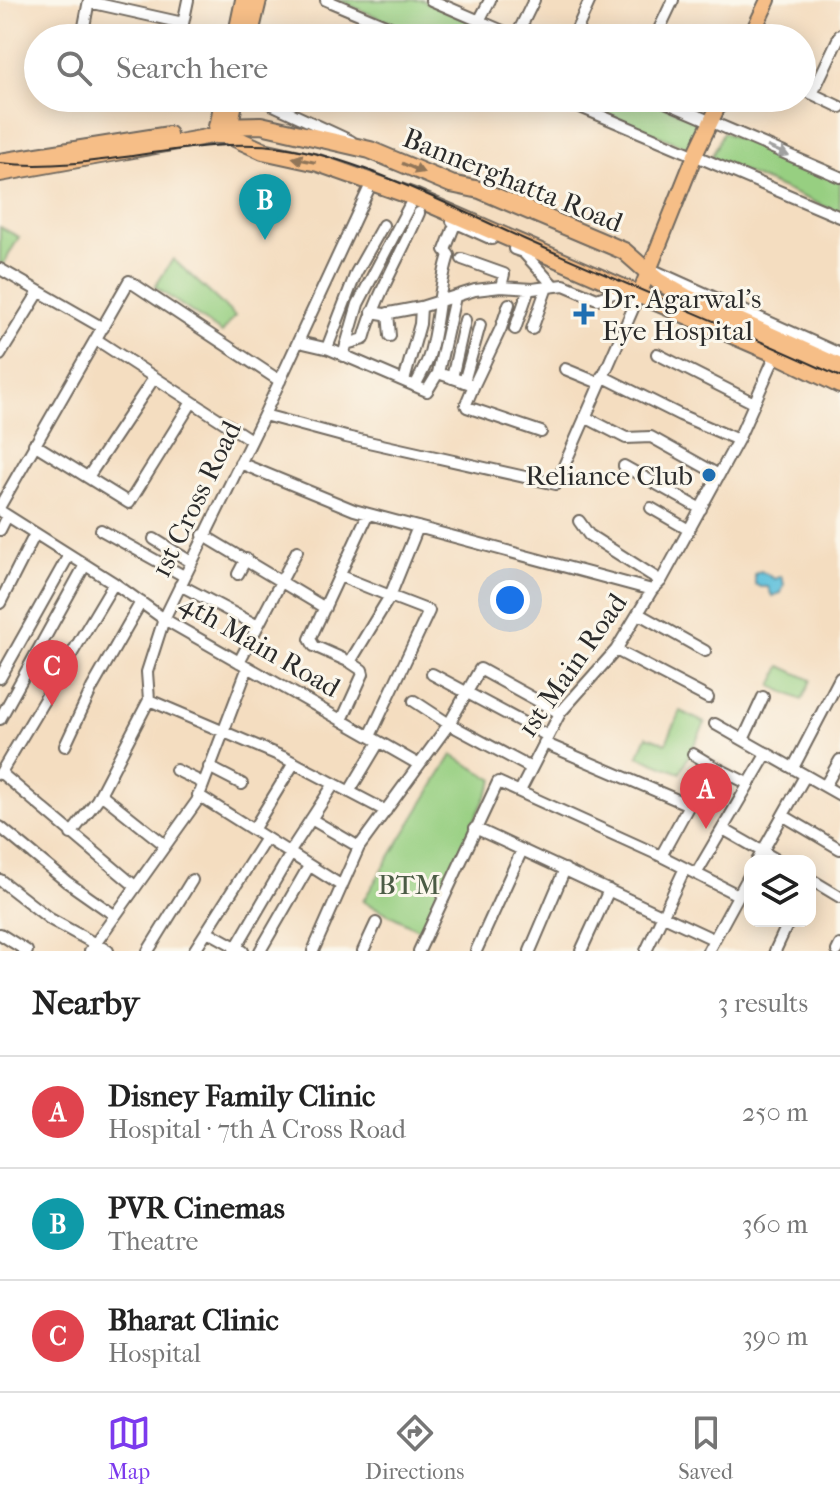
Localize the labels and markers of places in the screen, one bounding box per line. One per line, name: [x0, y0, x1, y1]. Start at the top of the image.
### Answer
pin: B: [239, 174, 291, 240]
place label: Dr. Agarwal's Eye Hospital: [602, 282, 761, 347]
marker: Dr. Agarwal's Eye Hospital: [573, 303, 595, 325]
place label: Reliance Club: [525, 459, 693, 492]
marker: Reliance Club: [700, 466, 718, 484]
pin: C: [26, 640, 78, 706]
pin: A: [680, 763, 732, 829]

